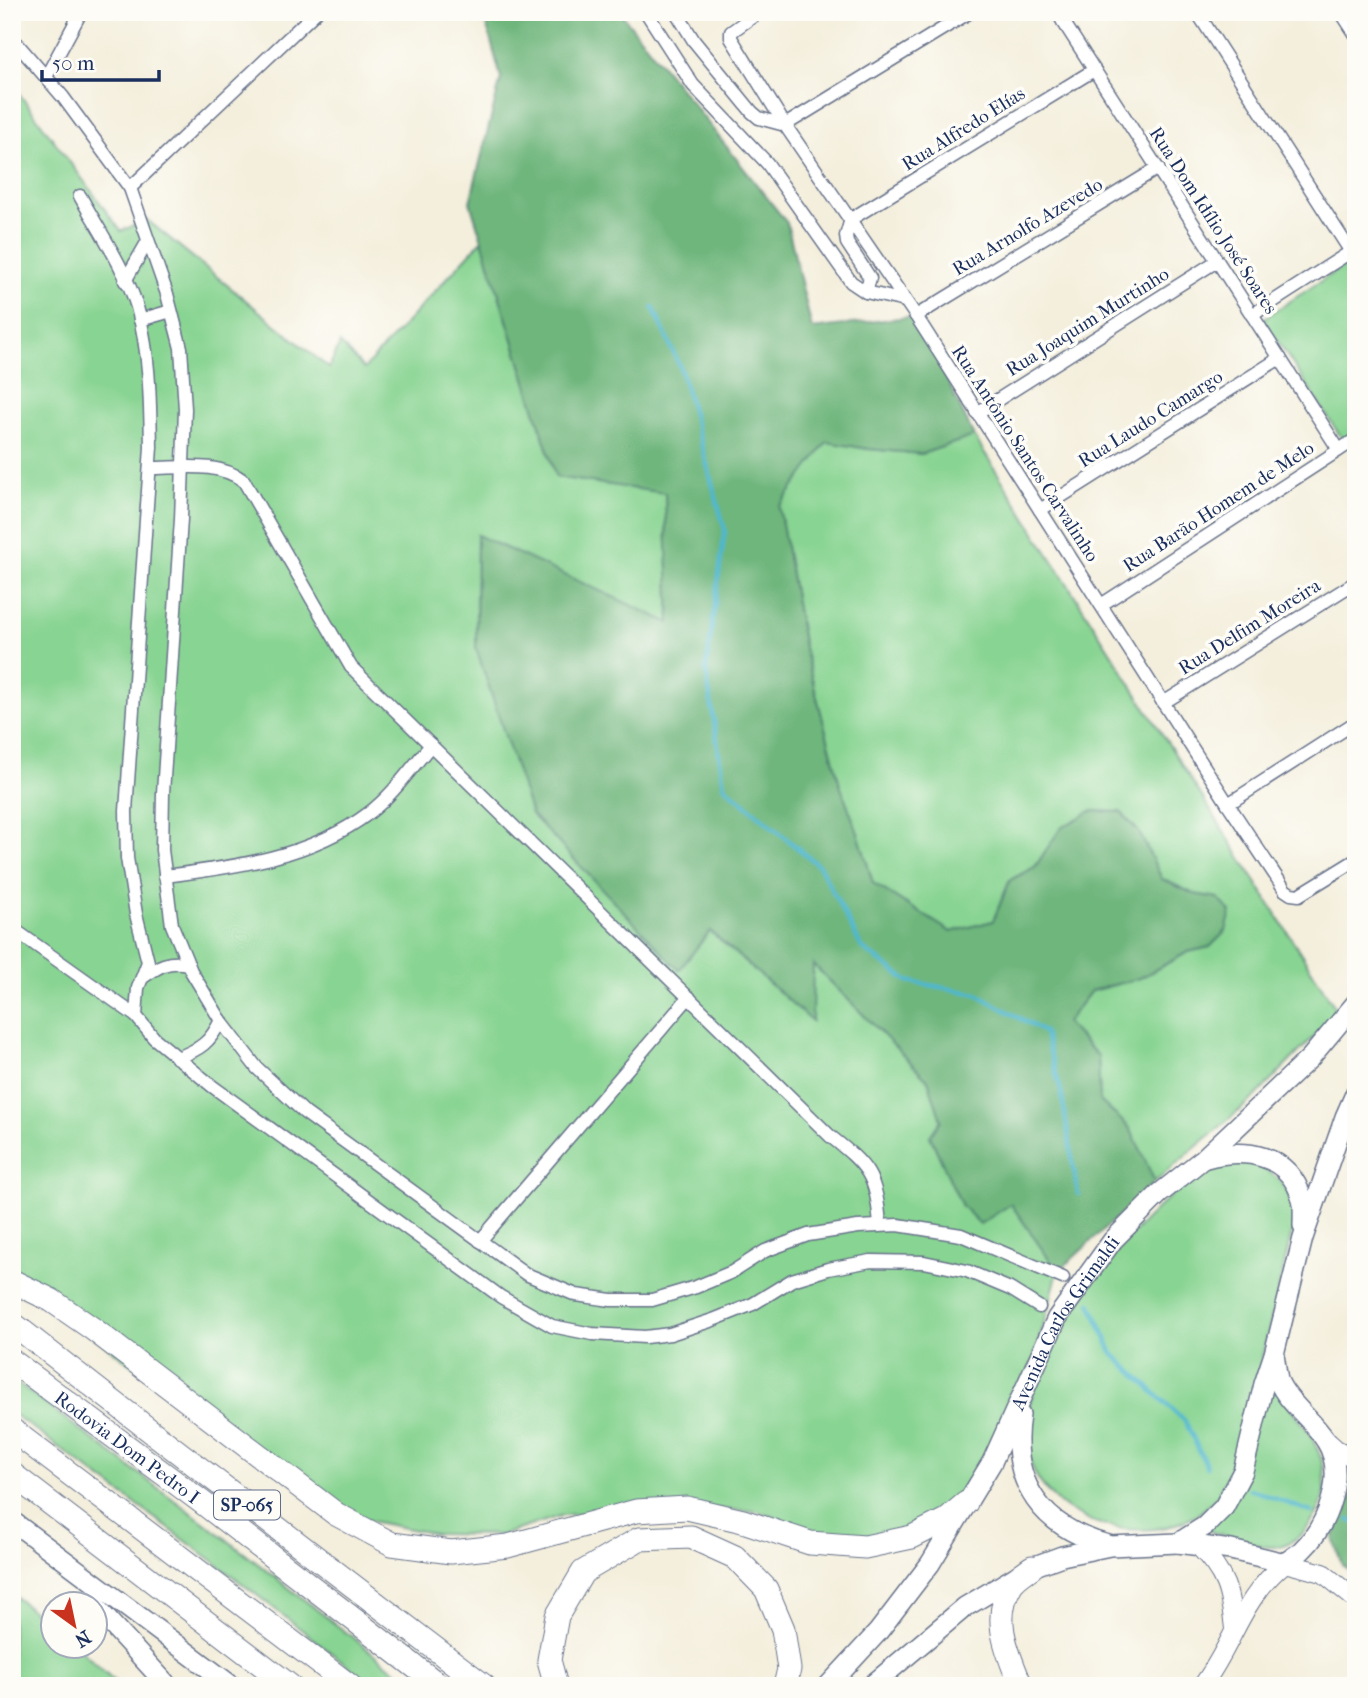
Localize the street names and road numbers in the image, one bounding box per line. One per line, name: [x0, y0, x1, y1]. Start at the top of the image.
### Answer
street label: Rua Alfredo Elías: [898, 82, 1029, 175]
street label: Rua Dom Idílio José Soares: [1145, 123, 1282, 318]
street label: Rua Arnolfo Azevedo: [948, 173, 1107, 280]
street label: Rua Joaquim Murtinho: [1002, 262, 1173, 381]
street label: Rua Antônio Santos Carvalinho: [947, 341, 1104, 566]
street label: Rua Laudo Camargo: [1074, 365, 1227, 472]
street label: Rua Barão Homem de Melo: [1119, 437, 1318, 577]
street label: Rua Delfim Moreira: [1175, 574, 1325, 679]
street label: Avenida Carlos Grimaldi: [1006, 1232, 1125, 1415]
street label: Rodovia Dom Pedro I: [50, 1387, 204, 1509]
road number: SP-065: [214, 1490, 280, 1520]

